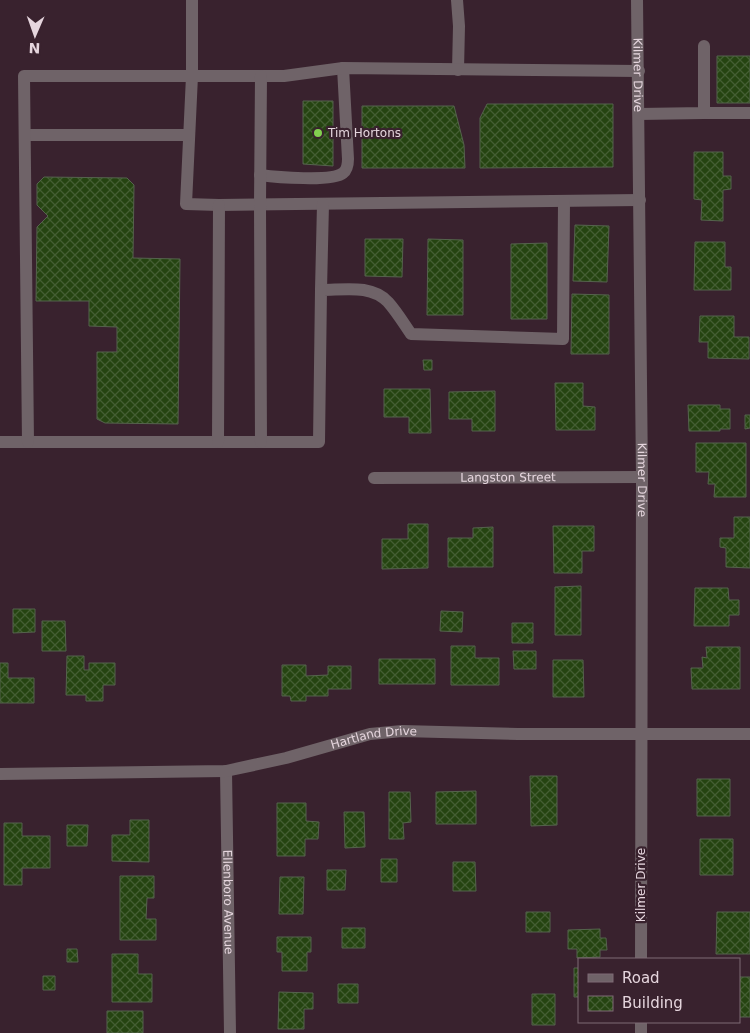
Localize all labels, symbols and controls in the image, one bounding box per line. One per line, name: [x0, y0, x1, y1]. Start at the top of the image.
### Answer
north arrow: [10, 10, 60, 60]
street label: Kilmer Drive: [630, 38, 645, 112]
text: N: [28, 40, 41, 56]
place label: Tim Hortons: [327, 126, 401, 140]
marker: Tim Hortons: [312, 127, 324, 139]
street label: Kilmer Drive: [635, 443, 649, 517]
street label: Langston Street: [460, 470, 556, 485]
street label: Hartland Drive: [329, 724, 417, 752]
street label: Kilmer Drive: [634, 848, 648, 922]
street label: Ellenboro Avenue: [220, 850, 236, 954]
legend: [578, 958, 740, 1023]
text: Road: [622, 969, 660, 987]
text: Building: [622, 994, 683, 1012]

